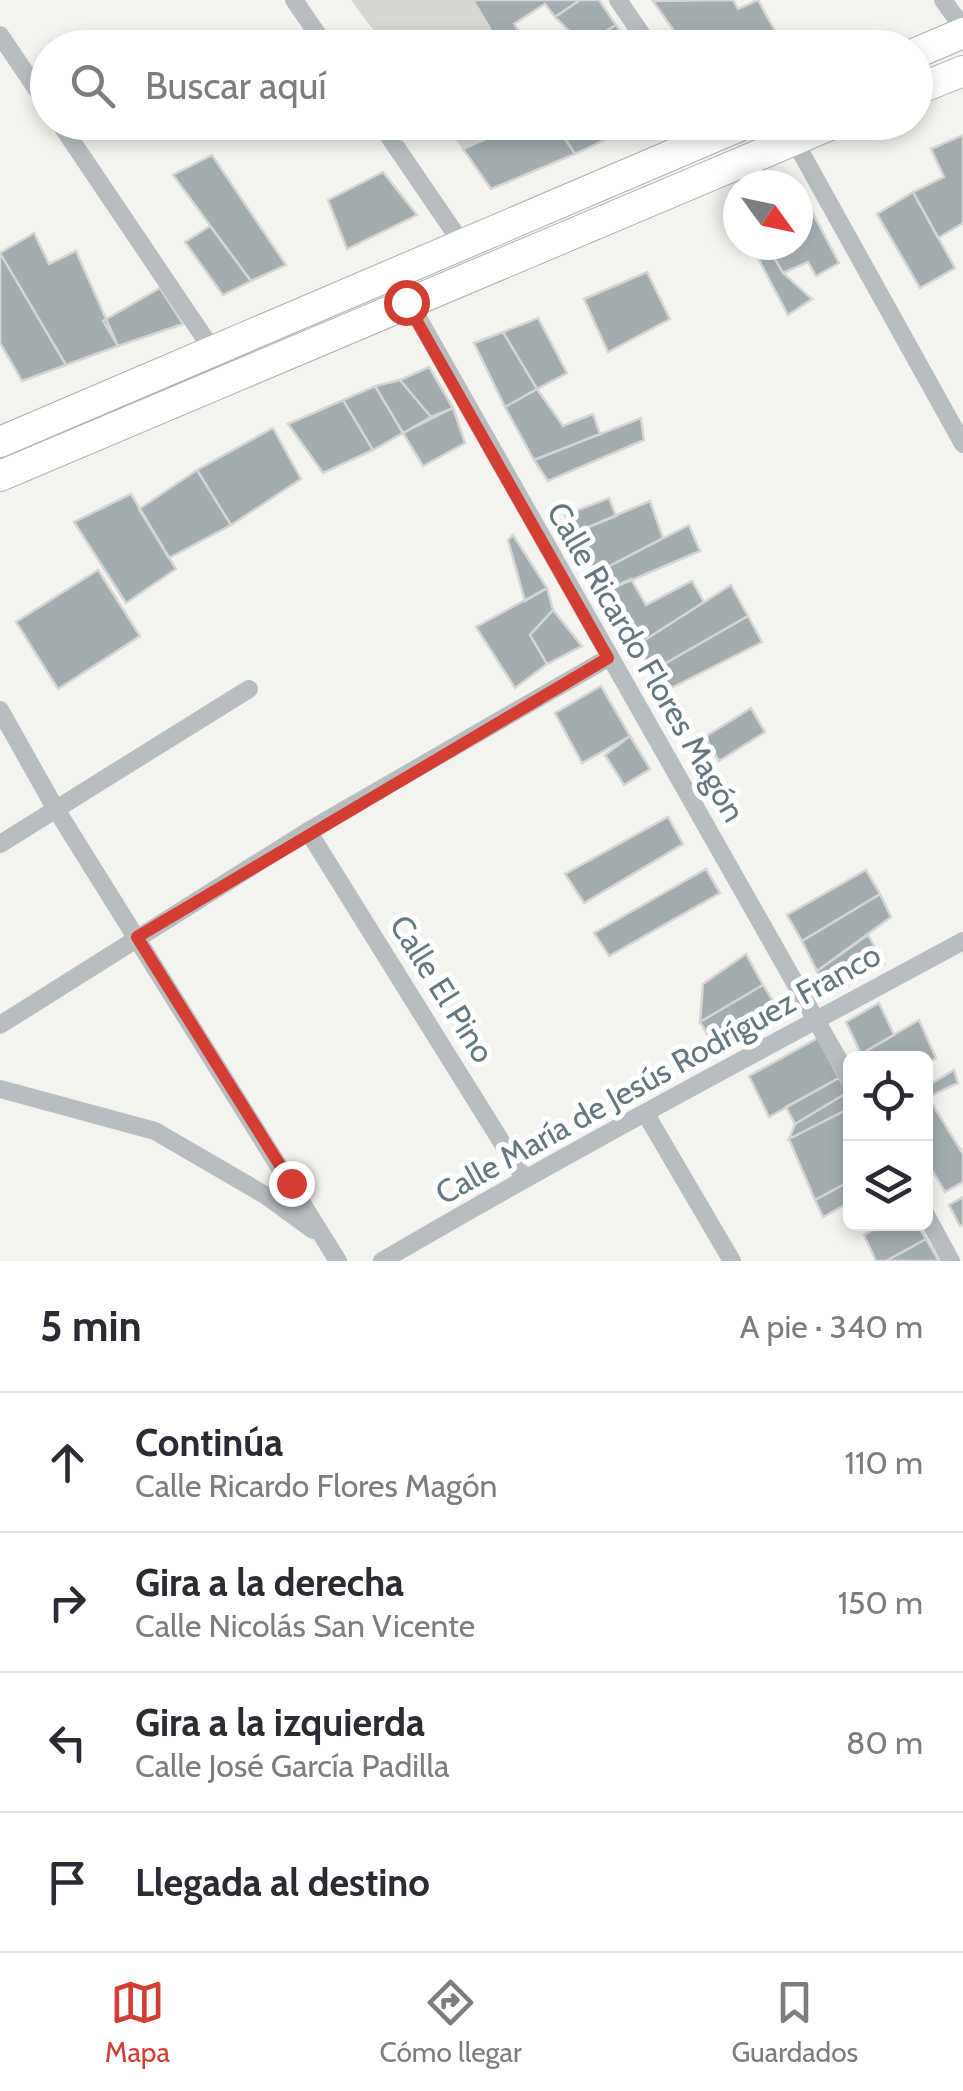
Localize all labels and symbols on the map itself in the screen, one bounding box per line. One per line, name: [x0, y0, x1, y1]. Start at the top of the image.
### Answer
north arrow: [723, 170, 813, 260]
route start: [384, 280, 430, 326]
street label: Calle Ricardo Flores Magón: [539, 495, 754, 828]
street label: Calle El Pino: [382, 908, 503, 1070]
street label: Calle María de Jesús Rodríguez Franco: [428, 935, 887, 1212]
route end: [269, 1161, 315, 1207]

